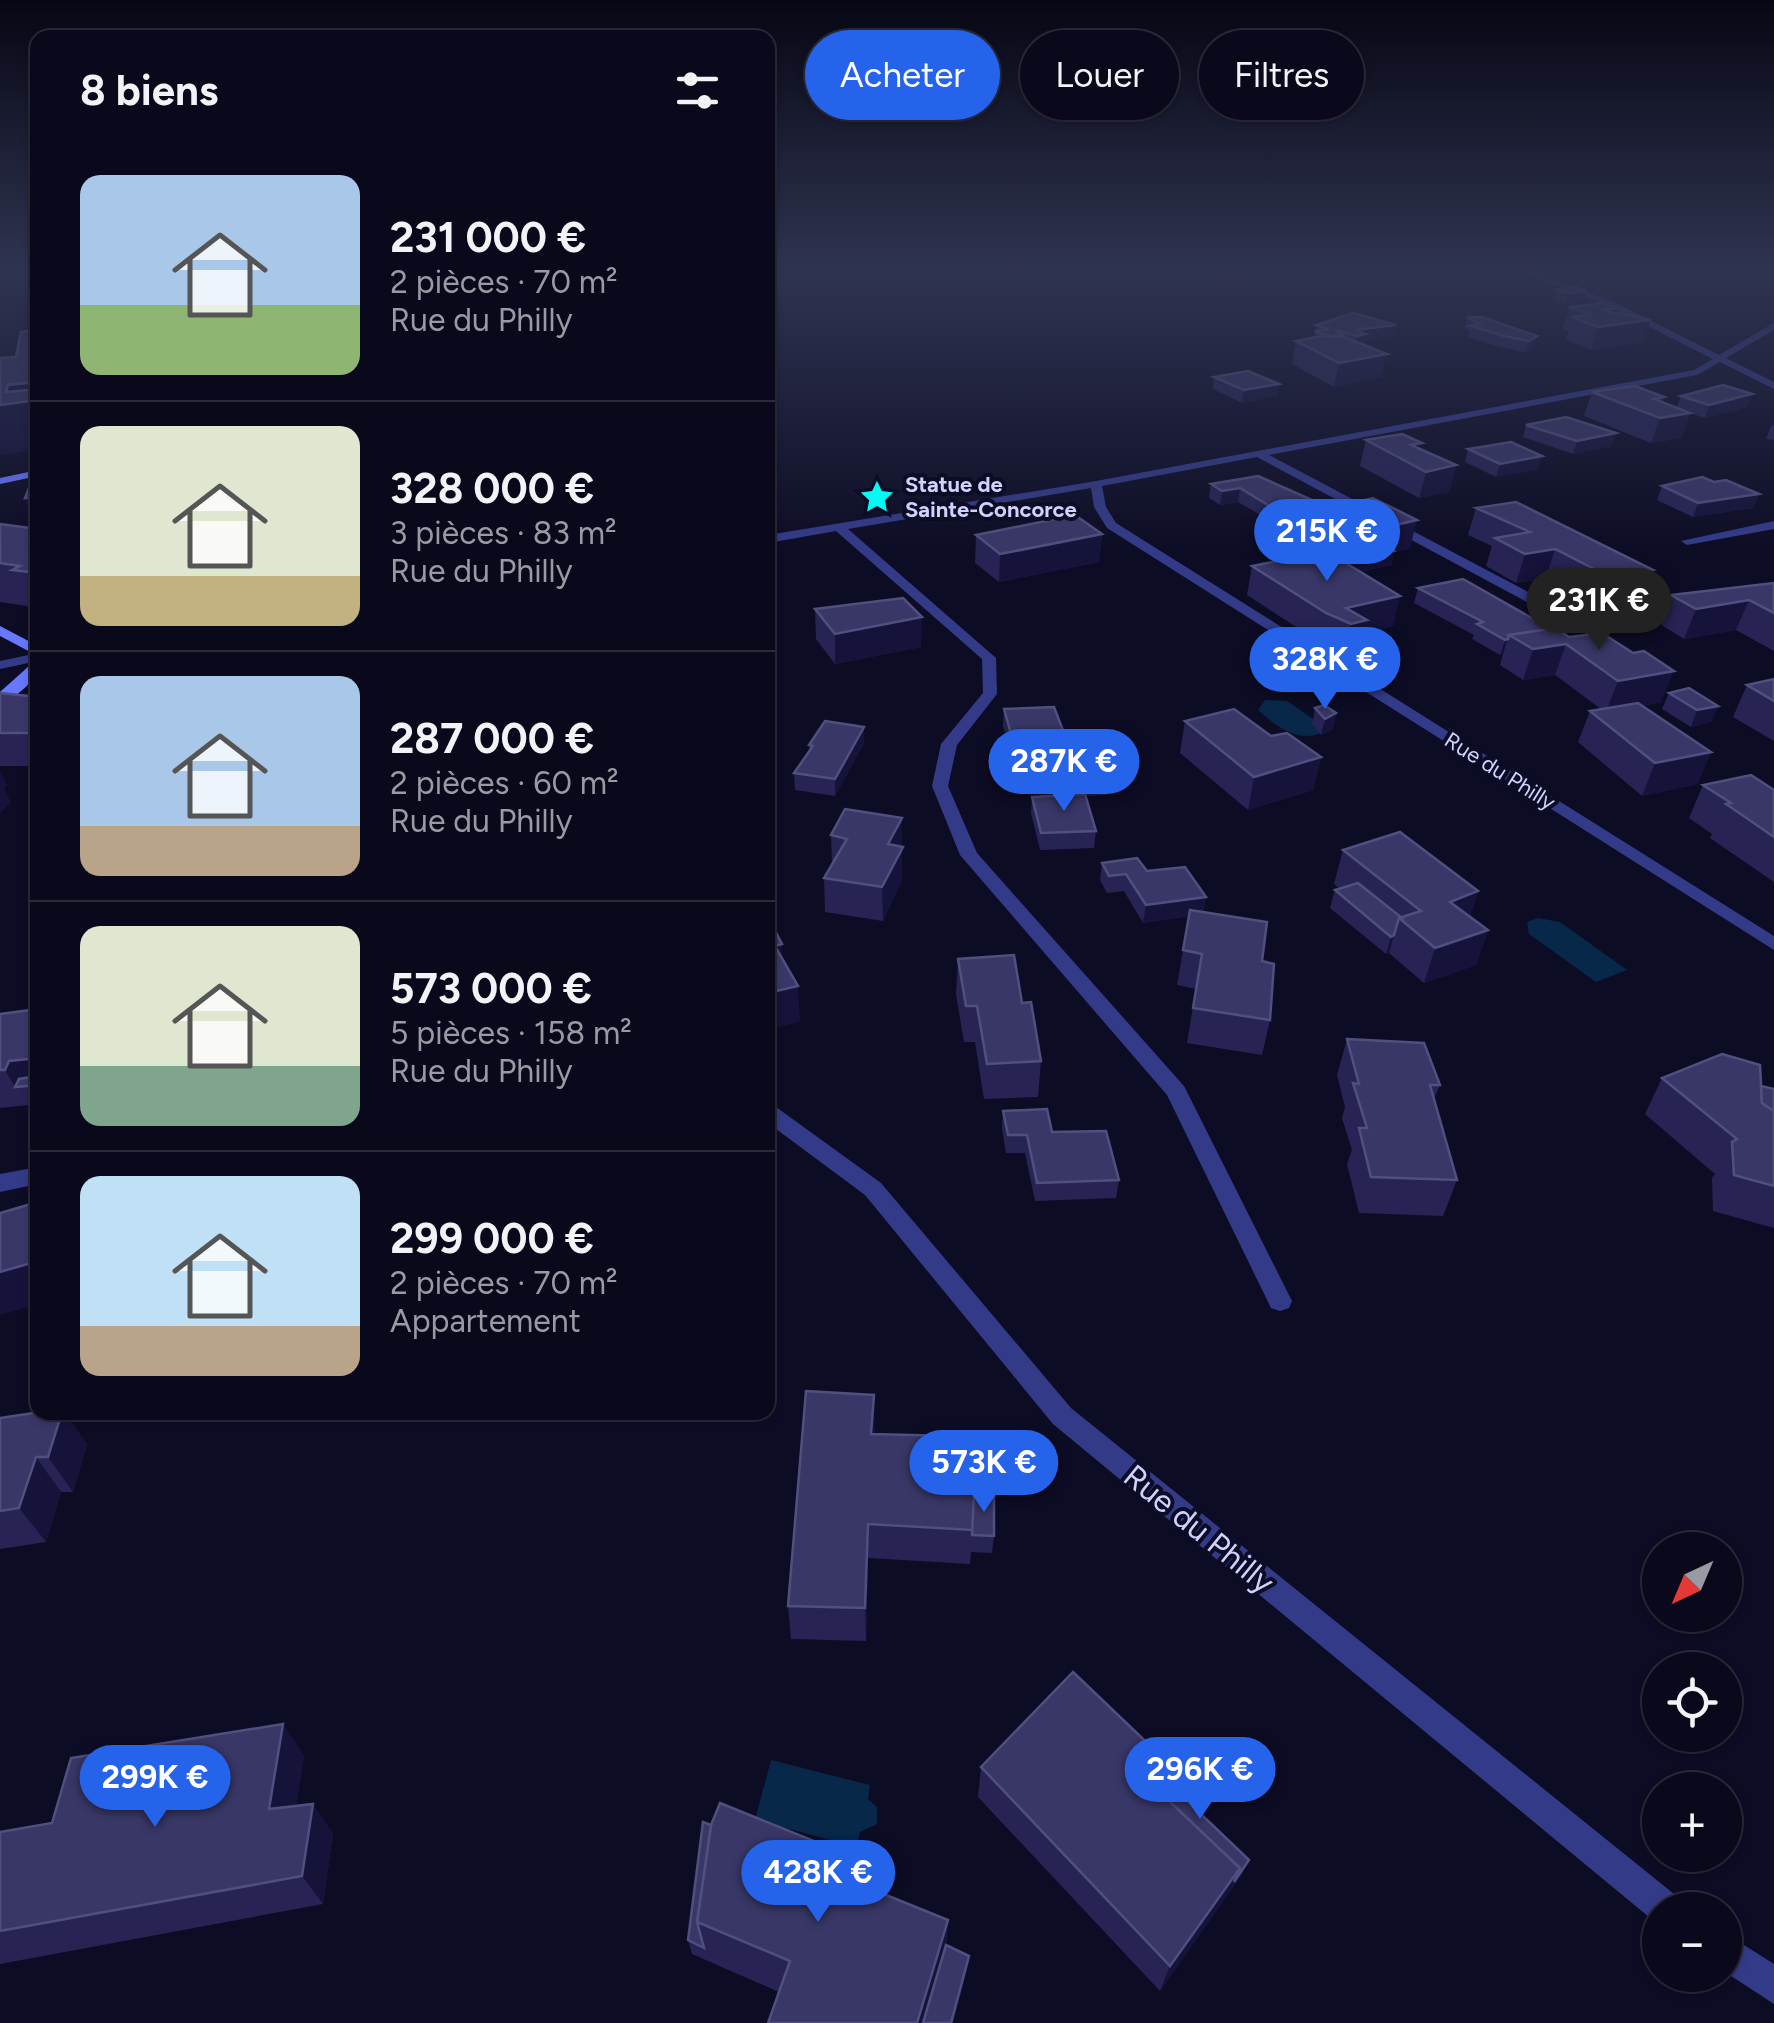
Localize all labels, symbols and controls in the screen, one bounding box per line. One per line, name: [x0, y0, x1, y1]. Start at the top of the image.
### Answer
chip: Acheter: [805, 30, 1000, 120]
chip: Louer: [1020, 30, 1179, 120]
chip: Filtres: [1199, 30, 1364, 120]
icon: filters: [670, 63, 725, 118]
text: 8 biens: [80, 65, 218, 116]
text: 231 000 €: [390, 212, 586, 263]
icon: home: [160, 215, 280, 335]
text: 2 pièces · 70 m²: [390, 263, 618, 301]
text: Rue du Philly: [390, 301, 573, 339]
text: 328 000 €: [390, 463, 594, 514]
icon: home: [160, 466, 280, 586]
place label: Statue de Sainte-Concorce: [905, 471, 1077, 523]
place icon: Statue de Sainte-Concorce: [858, 478, 896, 516]
pin: 215K €: [1246, 499, 1408, 584]
text: 215K €: [1276, 512, 1378, 550]
text: 3 pièces · 83 m²: [390, 514, 617, 552]
text: Rue du Philly: [390, 552, 573, 590]
pin: 231K €: [1518, 568, 1680, 653]
text: 231K €: [1549, 581, 1650, 619]
pin: 328K €: [1244, 627, 1406, 712]
text: 328K €: [1271, 640, 1379, 678]
text: 287 000 €: [390, 713, 594, 764]
icon: home: [160, 716, 280, 836]
street label: Rue du Philly: [1440, 726, 1561, 816]
pin: 287K €: [983, 729, 1145, 814]
text: 287K €: [1010, 742, 1118, 780]
text: 2 pièces · 60 m²: [390, 764, 619, 802]
text: Rue du Philly: [390, 802, 573, 840]
text: 573 000 €: [390, 963, 592, 1014]
icon: home: [160, 966, 280, 1086]
text: 5 pièces · 158 m²: [390, 1014, 632, 1052]
text: Rue du Philly: [390, 1052, 573, 1090]
text: 299 000 €: [390, 1213, 594, 1264]
icon: home: [160, 1216, 280, 1336]
text: 2 pièces · 70 m²: [390, 1264, 618, 1302]
text: Appartement: [390, 1302, 581, 1340]
pin: 573K €: [903, 1430, 1065, 1515]
text: 573K €: [931, 1443, 1037, 1481]
street label: Rue du Philly: [1116, 1457, 1282, 1601]
north arrow: [1642, 1532, 1742, 1632]
map controls: [1642, 1532, 1742, 1992]
button: locate: [1642, 1652, 1742, 1752]
pin: 296K €: [1119, 1737, 1281, 1822]
pin: 299K €: [74, 1745, 236, 1830]
text: 296K €: [1147, 1750, 1253, 1788]
text: 299K €: [102, 1758, 208, 1796]
button: +: [1642, 1772, 1742, 1872]
pin: 428K €: [737, 1840, 899, 1925]
text: 428K €: [763, 1853, 873, 1891]
button: −: [1642, 1892, 1742, 1992]

